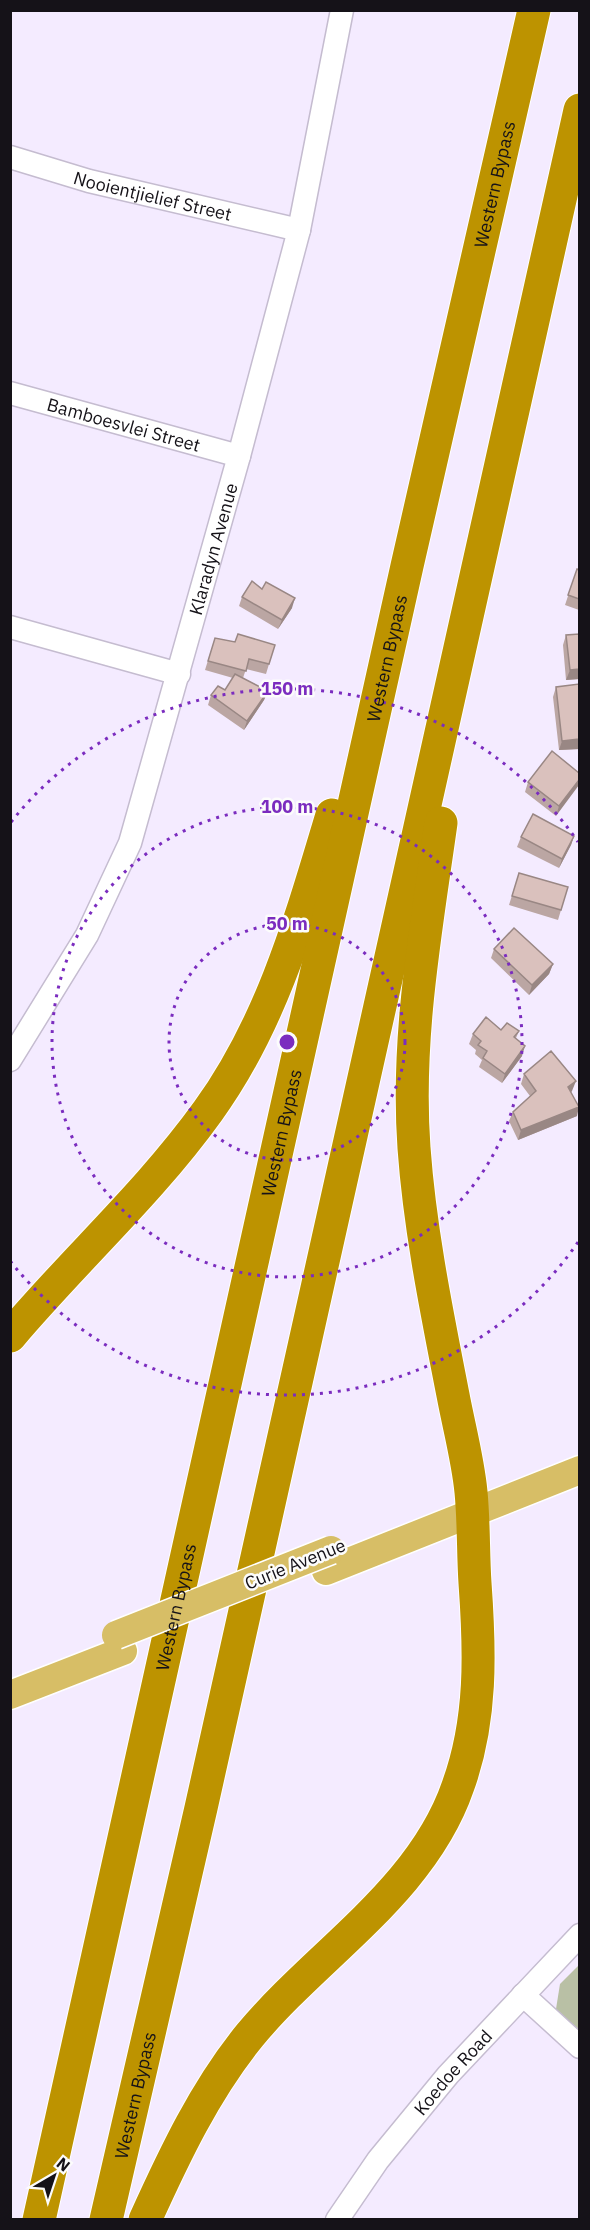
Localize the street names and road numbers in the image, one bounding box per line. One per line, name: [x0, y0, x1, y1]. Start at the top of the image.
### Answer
street label: Western Bypass: [469, 119, 520, 250]
street label: Nooientjielief Street: [71, 166, 234, 225]
street label: Bamboesvlei Street: [45, 392, 203, 456]
street label: Klaradyn Avenue: [183, 480, 242, 617]
street label: Western Bypass: [361, 592, 412, 724]
street label: Western Bypass: [256, 1067, 306, 1198]
street label: Curie Avenue: [241, 1533, 349, 1595]
street label: Western Bypass: [150, 1541, 201, 1673]
street label: Koedoe Road: [408, 2024, 497, 2120]
street label: Western Bypass: [109, 2030, 161, 2161]

